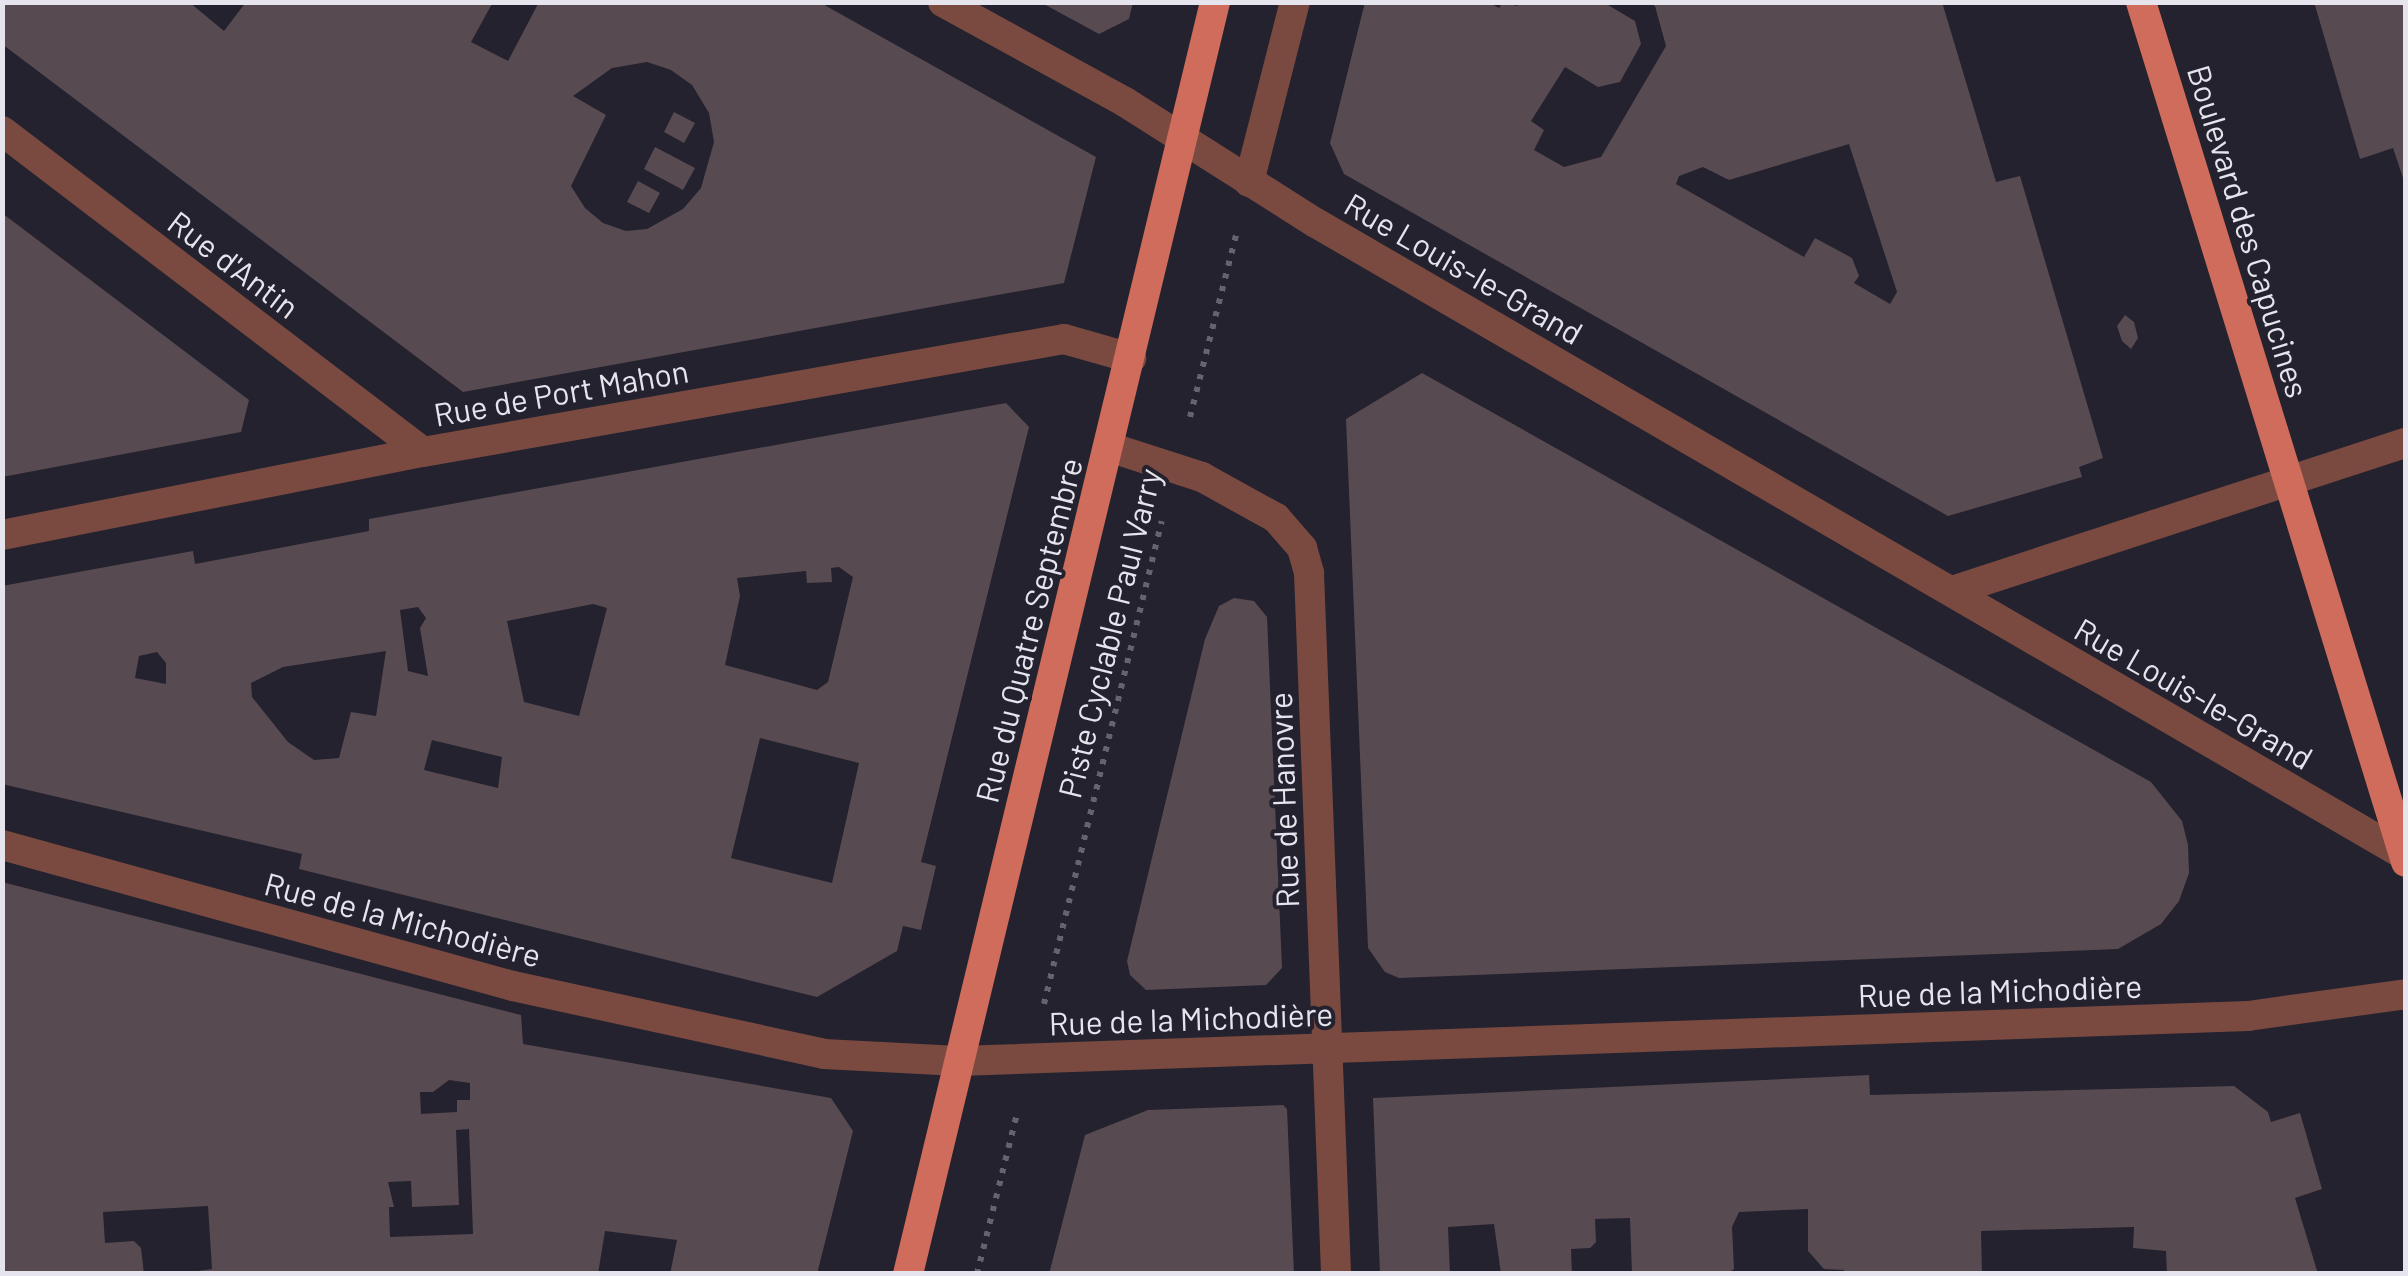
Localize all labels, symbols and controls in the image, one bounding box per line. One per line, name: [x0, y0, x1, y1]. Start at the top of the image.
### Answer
street label: Boulevard des Capucines: [2180, 60, 2318, 402]
street label: Rue Louis-le-Grand: [1338, 184, 1590, 352]
street label: Rue d'Antin: [161, 202, 307, 326]
street label: Rue de Port Mahon: [431, 351, 691, 433]
street label: Rue du Quatre Septembre: [967, 454, 1089, 806]
street label: Piste Cyclable Paul Varry: [1049, 464, 1169, 802]
street label: Rue Louis-le-Grand: [2068, 609, 2320, 777]
street label: Rue de Hanovre: [1260, 691, 1306, 909]
street label: Rue de la Michodière: [261, 864, 545, 974]
street label: Rue de la Michodière: [1857, 966, 2143, 1014]
street label: Rue de la Michodière: [1048, 994, 1334, 1042]

